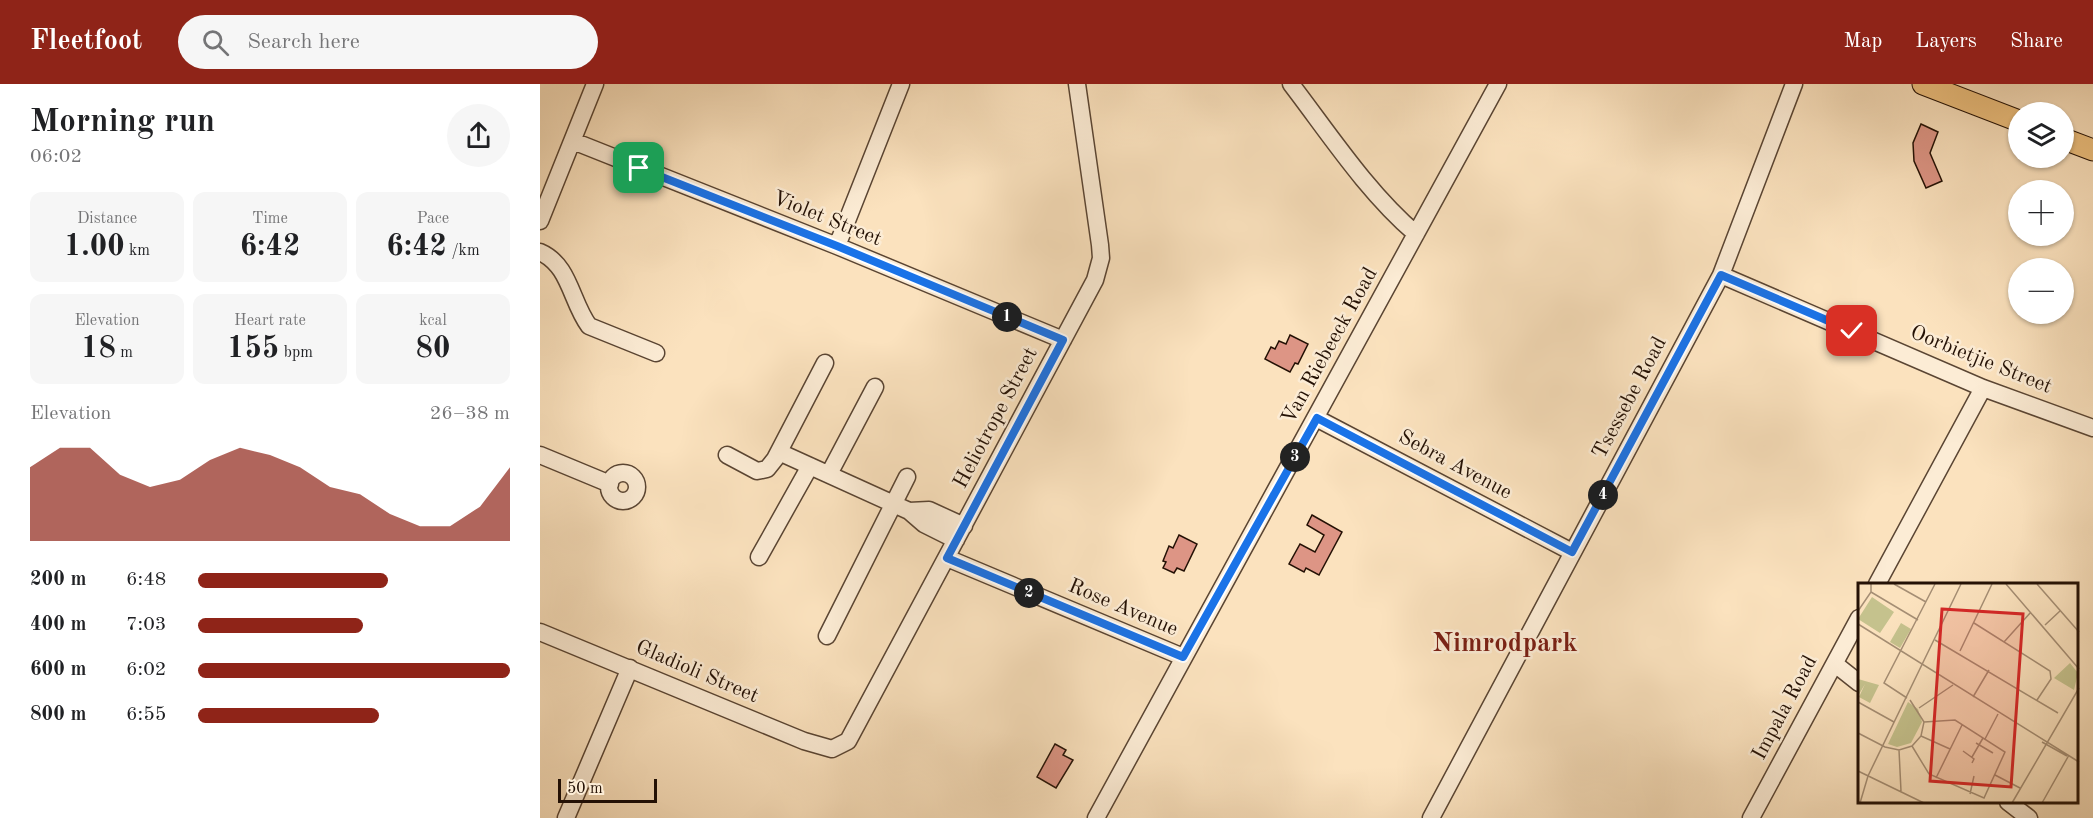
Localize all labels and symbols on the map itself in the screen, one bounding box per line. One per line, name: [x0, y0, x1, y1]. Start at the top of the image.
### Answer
pin: [613, 142, 664, 193]
street label: Violet Street: [769, 188, 885, 250]
street label: Van Riebeeck Road: [1278, 264, 1382, 428]
pin: 1: [992, 302, 1022, 332]
pin: [1826, 305, 1877, 356]
street label: Oorbietjie Street: [1907, 322, 2055, 398]
street label: Tsessebe Road: [1589, 334, 1671, 462]
street label: Heliotrope Street: [950, 344, 1042, 492]
street label: Sebra Avenue: [1395, 426, 1515, 504]
pin: 3: [1280, 442, 1310, 472]
pin: 4: [1588, 480, 1618, 510]
street label: Rose Avenue: [1065, 576, 1181, 640]
pin: 2: [1014, 578, 1044, 608]
inset map: [1858, 583, 2078, 803]
district label: Nimrodpark: [1432, 630, 1578, 657]
street label: Gladioli Street: [633, 637, 761, 707]
street label: Impala Road: [1749, 652, 1821, 764]
scale bar: [558, 776, 657, 804]

